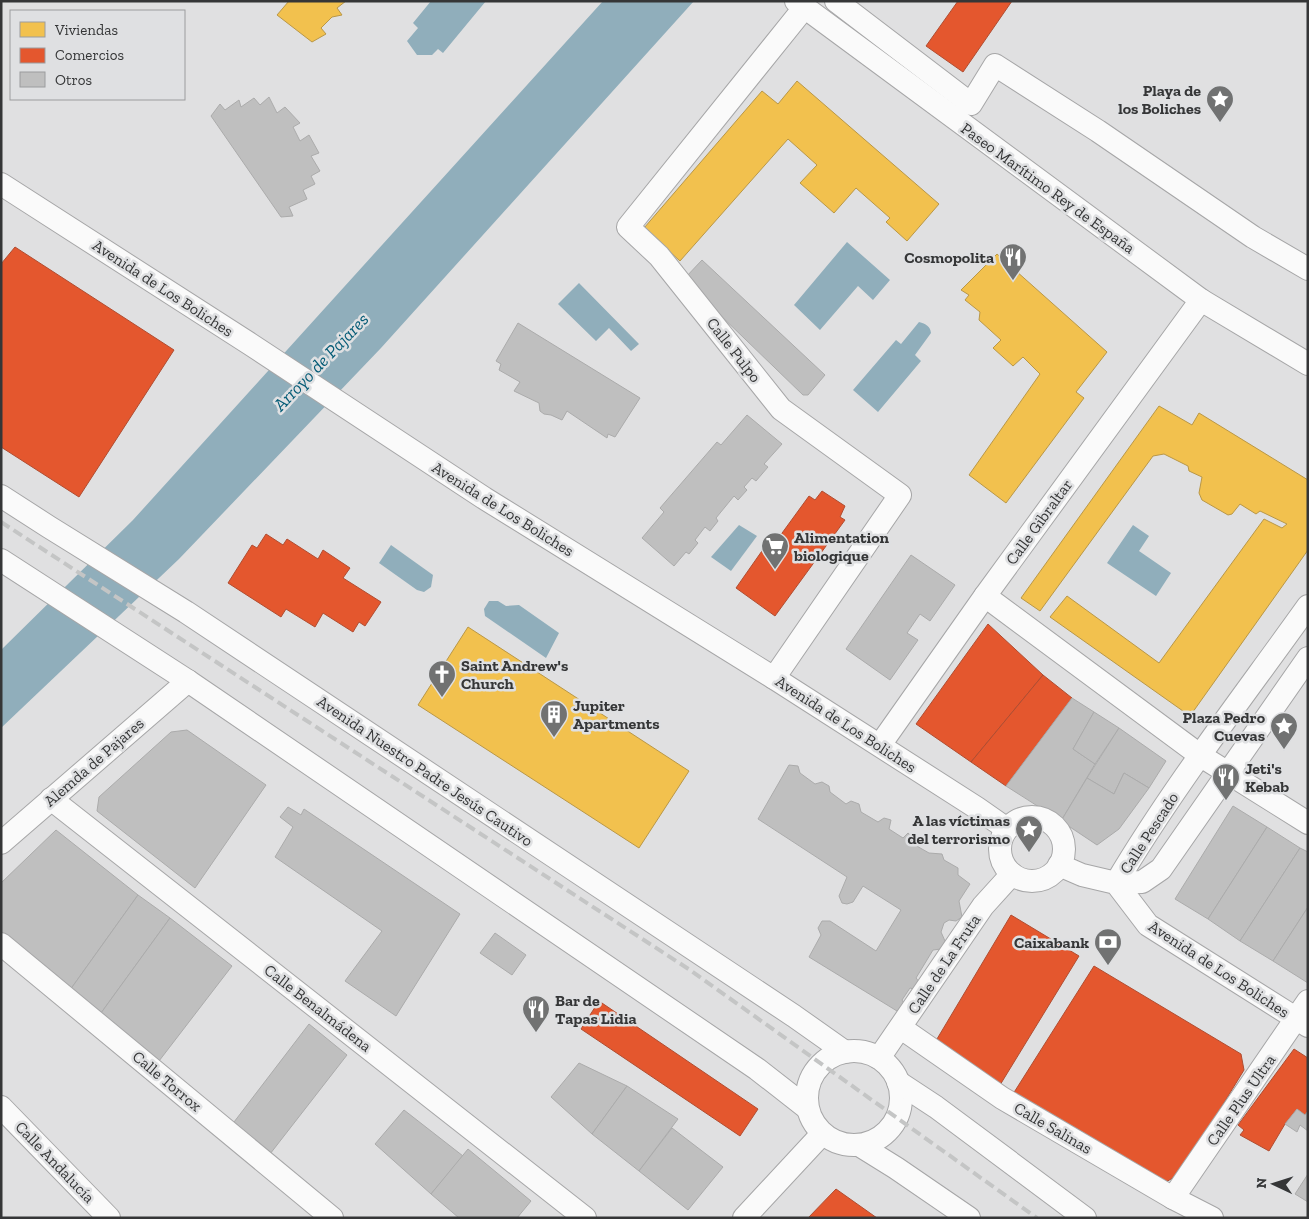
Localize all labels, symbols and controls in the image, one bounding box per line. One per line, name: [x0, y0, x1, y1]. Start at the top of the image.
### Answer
legend: [10, 10, 185, 100]
text: Viviendas: [54, 21, 118, 39]
text: Comercios: [55, 46, 124, 64]
text: Otros: [55, 71, 92, 89]
place label: Playa de los Boliches: [1118, 81, 1201, 118]
place icon: Playa de los Boliches: [1205, 84, 1235, 123]
street label: Paseo Marítimo Rey de España: [957, 119, 1139, 258]
street label: Avenida de Los Boliches: [89, 235, 237, 341]
restaurant icon: Cosmopolita: [998, 242, 1028, 281]
place label: Cosmopolita: [904, 248, 994, 267]
water label: Arroyo de Pajares: [268, 308, 373, 416]
street label: Calle Pulpo: [703, 314, 765, 386]
street label: Avenida de Los Boliches: [429, 458, 577, 560]
street label: Calle Gibraltar: [1002, 475, 1076, 568]
place label: Alimentation biologique: [793, 528, 890, 565]
supermarket icon: Alimentation biologique: [760, 531, 790, 570]
place label: Saint Andrew's Church: [461, 656, 568, 693]
church icon: Saint Andrew's Church: [427, 659, 457, 698]
street label: Avenida de Los Boliches: [772, 671, 920, 777]
street label: Avenida Nuestro Padre Jesús Cautivo: [314, 692, 536, 850]
place label: Jupiter Apartments: [573, 696, 659, 733]
building icon: Jupiter Apartments: [539, 699, 569, 738]
place label: Plaza Pedro Cuevas: [1183, 708, 1266, 745]
place icon: Plaza Pedro Cuevas: [1269, 711, 1299, 750]
street label: Alemda de Pajares: [40, 714, 148, 810]
place label: Jeti's Kebab: [1245, 759, 1289, 796]
restaurant icon: Jeti's Kebab: [1211, 762, 1241, 801]
street label: Calle Pescado: [1116, 789, 1182, 877]
place label: A las víctimas del terrorismo: [907, 811, 1011, 848]
place icon: A las víctimas del terrorismo: [1014, 814, 1044, 853]
street label: Calle de La Fruta: [904, 910, 984, 1017]
street label: Avenida de Los Boliches: [1145, 916, 1293, 1022]
bank icon: Caixabank: [1093, 927, 1123, 966]
place label: Caixabank: [1014, 933, 1089, 952]
street label: Calle Benalmádena: [261, 960, 376, 1056]
place label: Bar de Tapas Lidia: [555, 991, 637, 1028]
restaurant icon: Bar de Tapas Lidia: [521, 994, 551, 1033]
street label: Calle Torrox: [129, 1047, 205, 1115]
street label: Calle Plus Ultra: [1203, 1051, 1280, 1149]
street label: Calle Salinas: [1011, 1098, 1095, 1158]
street label: Calle Andalucía: [11, 1117, 99, 1207]
north arrow: [1249, 1159, 1299, 1209]
text: N: [1253, 1177, 1270, 1189]

